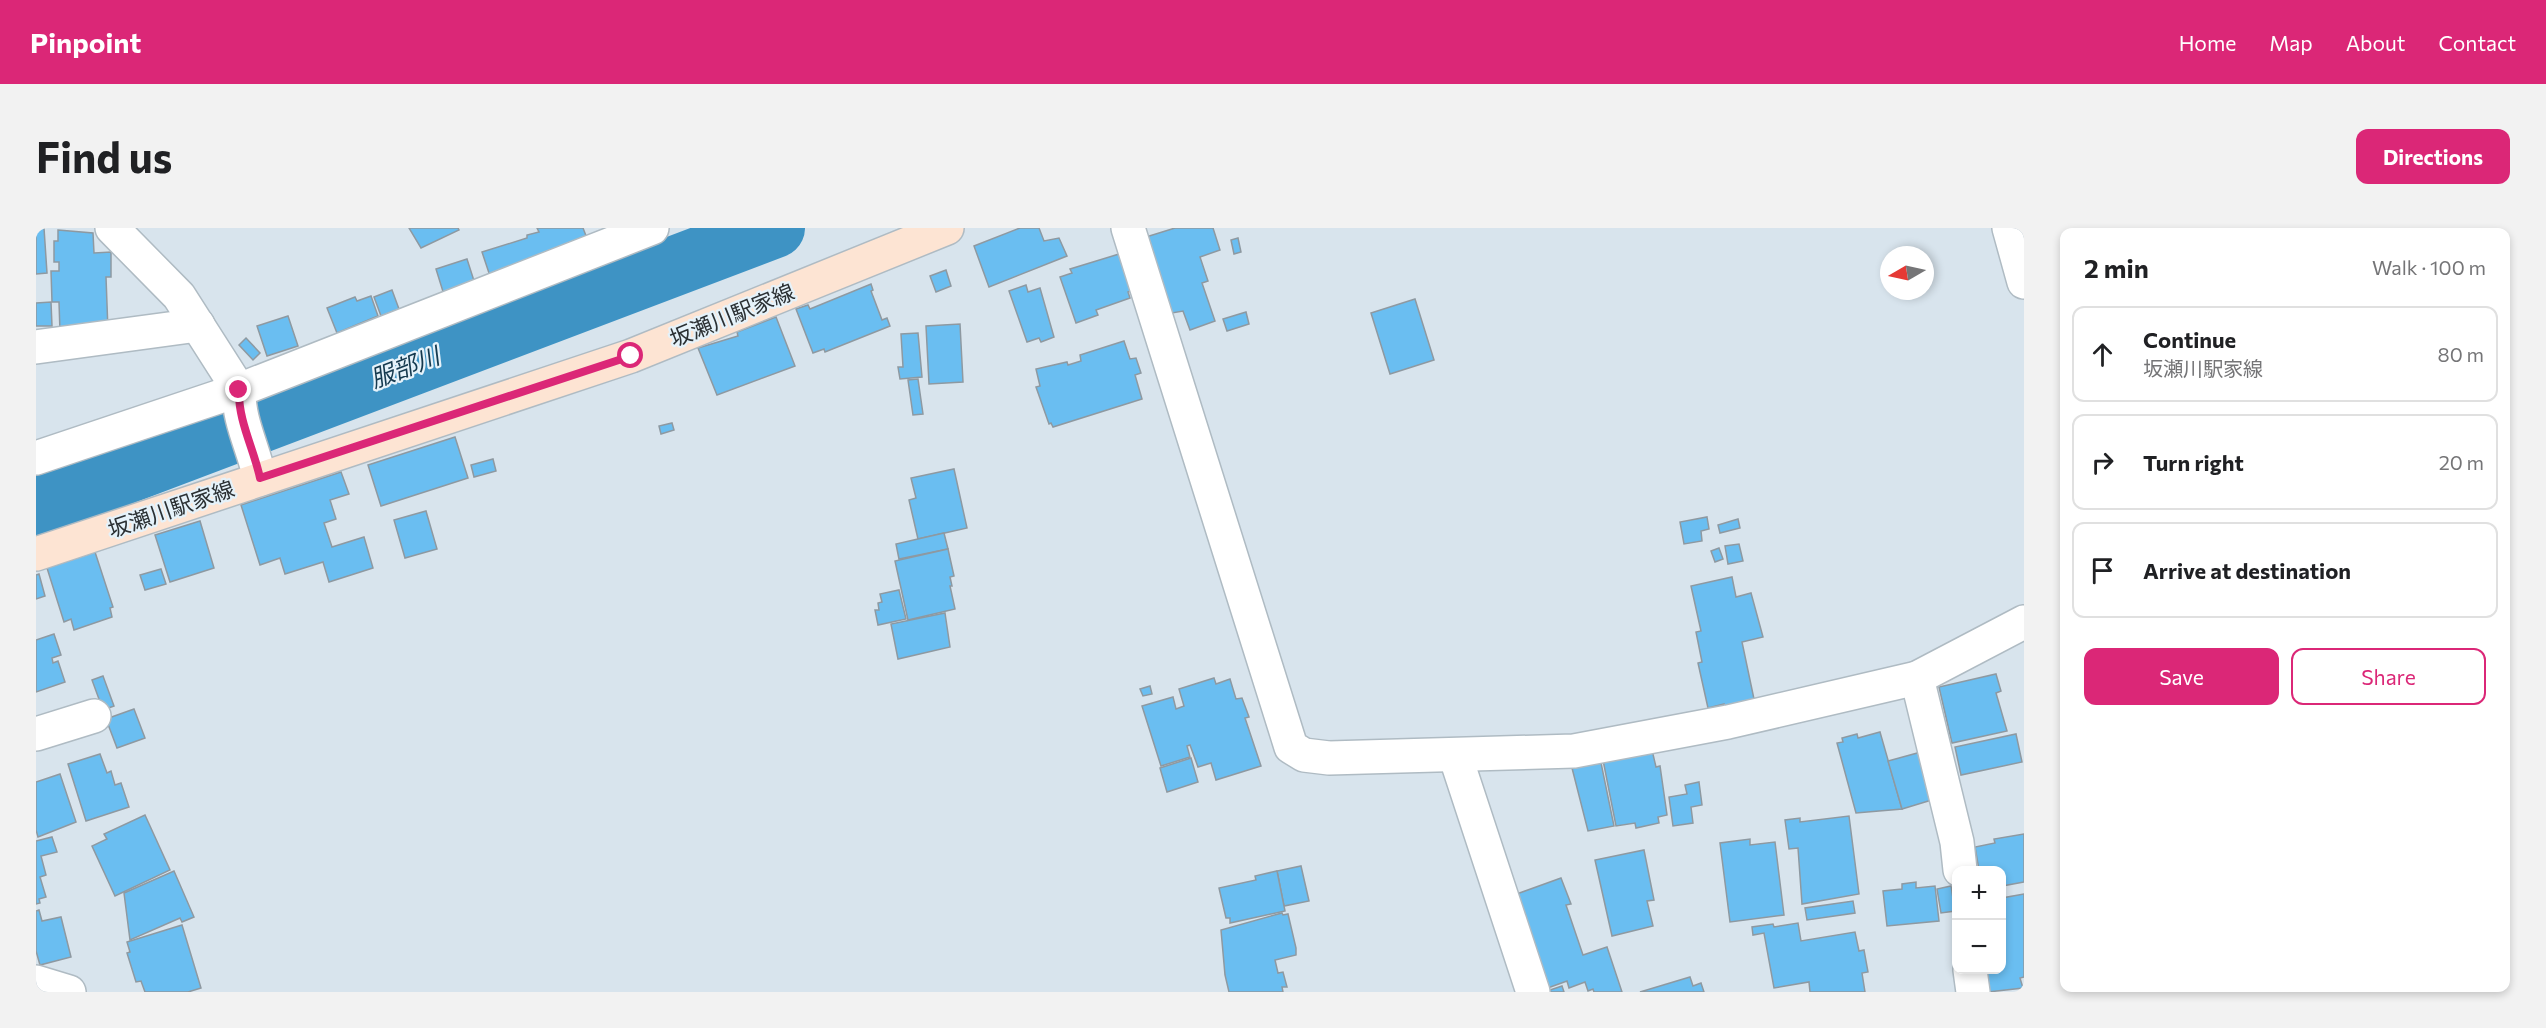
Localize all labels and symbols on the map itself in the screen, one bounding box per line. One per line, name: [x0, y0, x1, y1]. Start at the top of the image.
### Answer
north arrow: [1880, 246, 1934, 300]
street label: 坂瀬川駅家線: [666, 277, 798, 352]
water label: 服部川: [366, 339, 446, 393]
route start: [617, 342, 643, 368]
route end: [225, 376, 251, 402]
street label: 坂瀬川駅家線: [104, 474, 238, 543]

